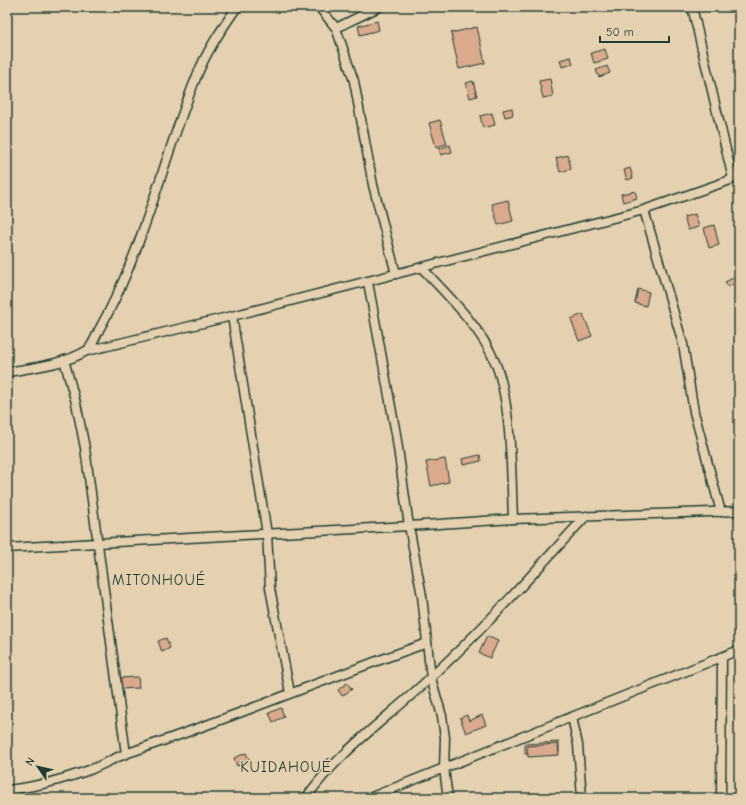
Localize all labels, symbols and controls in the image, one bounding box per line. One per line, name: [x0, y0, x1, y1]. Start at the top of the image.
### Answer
scale bar: [600, 18, 669, 44]
text: 50 m: [606, 25, 634, 39]
district label: MITONHOUÉ: [112, 570, 206, 589]
north arrow: [18, 747, 58, 787]
text: N: [23, 755, 38, 768]
district label: KUIDAHOUÉ: [240, 757, 332, 776]

